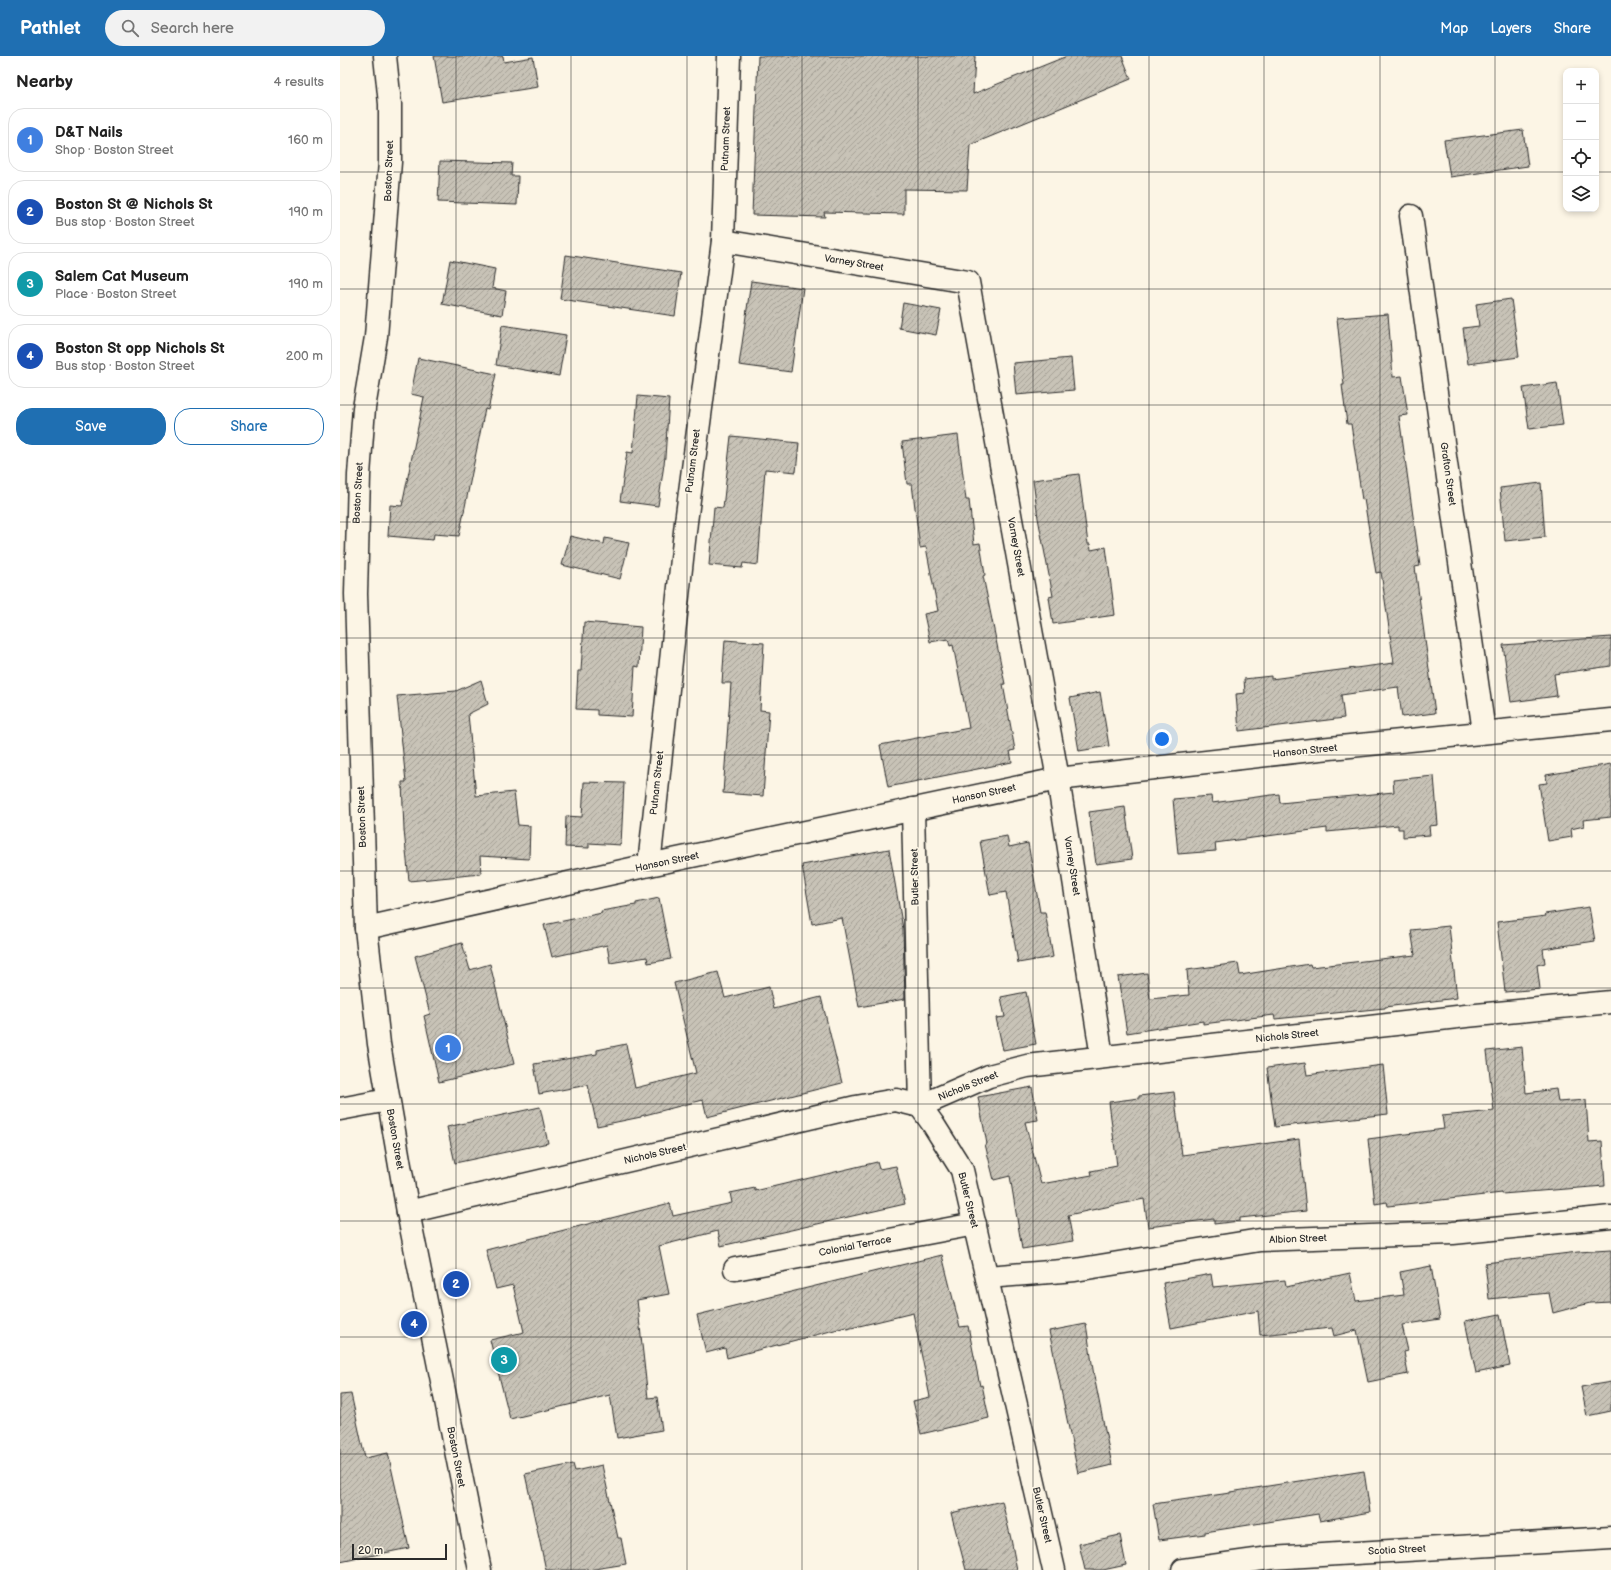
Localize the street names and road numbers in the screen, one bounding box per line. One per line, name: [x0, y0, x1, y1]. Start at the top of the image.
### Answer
street label: Putnam Street: [719, 107, 733, 171]
street label: Boston Street: [382, 140, 396, 202]
street label: Varney Street: [823, 252, 885, 274]
street label: Putnam Street: [683, 428, 703, 494]
street label: Grafton Street: [1438, 442, 1458, 506]
street label: Boston Street: [350, 462, 366, 524]
street label: Varney Street: [1005, 516, 1027, 578]
street label: Hanson Street: [1272, 742, 1338, 760]
street label: Putnam Street: [648, 750, 666, 816]
street label: Hanson Street: [951, 781, 1017, 807]
street label: Boston Street: [355, 786, 369, 848]
street label: Varney Street: [1061, 835, 1083, 897]
street label: Butler Street: [909, 848, 921, 906]
street label: Hanson Street: [634, 849, 700, 875]
street label: Nichols Street: [1255, 1027, 1319, 1045]
street label: Nichols Street: [936, 1069, 1000, 1103]
street label: Boston Street: [384, 1108, 406, 1170]
street label: Nichols Street: [623, 1141, 687, 1167]
street label: Butler Street: [955, 1171, 981, 1229]
street label: Albion Street: [1269, 1232, 1327, 1246]
street label: Colonial Terrace: [818, 1233, 892, 1259]
street label: Boston Street: [444, 1426, 468, 1488]
street label: Butler Street: [1030, 1486, 1054, 1544]
street label: Scotia Street: [1368, 1542, 1426, 1558]

